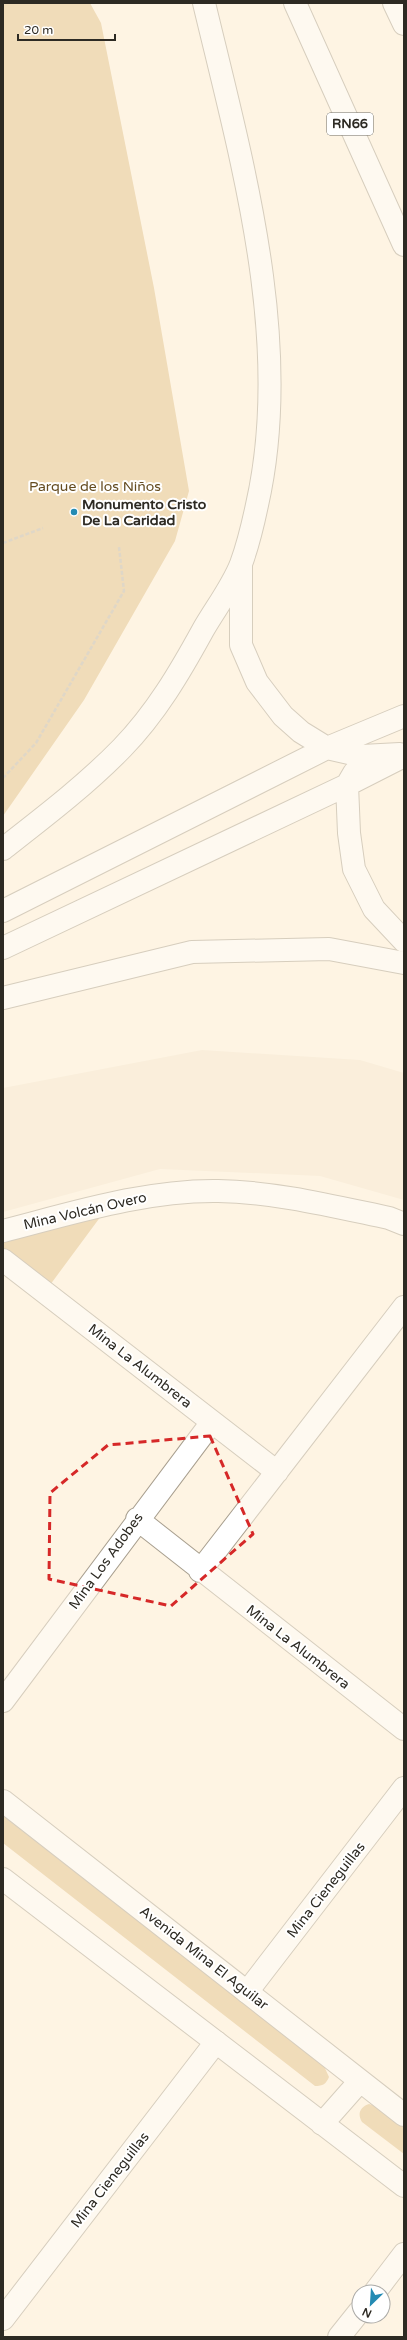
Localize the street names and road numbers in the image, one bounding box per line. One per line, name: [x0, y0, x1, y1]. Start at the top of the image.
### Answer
road number: RN66: [327, 113, 373, 135]
street label: Mina Volcán Overo: [22, 1189, 148, 1233]
street label: Mina La Alumbrera: [85, 1320, 195, 1412]
street label: Mina Los Adobes: [65, 1509, 147, 1612]
street label: Mina La Alumbrera: [243, 1601, 353, 1693]
street label: Mina Cieneguillas: [283, 1838, 369, 1941]
street label: Avenida Mina El Aguilar: [136, 1903, 272, 2014]
street label: Mina Cieneguillas: [67, 2128, 153, 2231]

